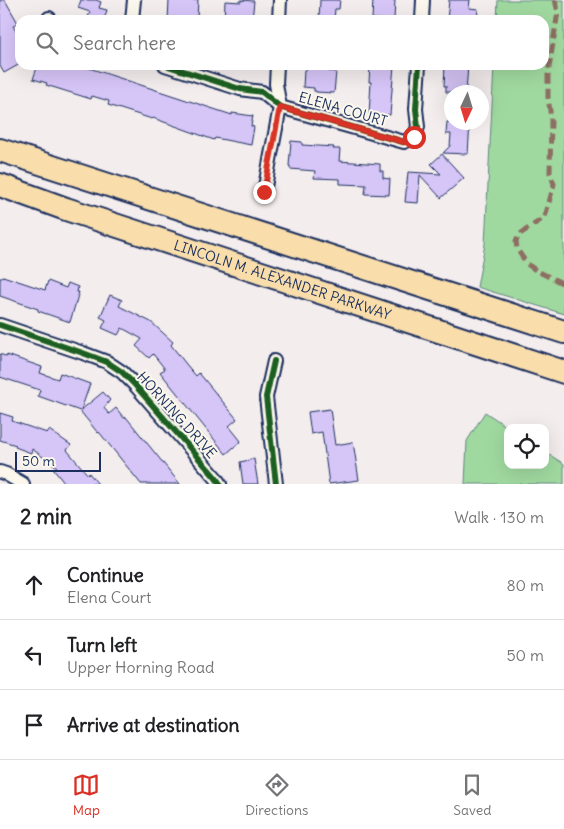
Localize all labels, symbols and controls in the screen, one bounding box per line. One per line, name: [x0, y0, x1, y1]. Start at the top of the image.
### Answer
search box: [15, 15, 549, 70]
icon: search: [33, 29, 61, 57]
text: Search here: [73, 31, 176, 55]
north arrow: [444, 85, 489, 130]
street label: ELENA COURT: [297, 88, 389, 130]
route start: [403, 126, 426, 149]
route end: [253, 181, 276, 204]
street label: LINCOLN M. ALEXANDER PARKWAY: [172, 236, 394, 324]
street label: HORNING DRIVE: [133, 368, 221, 462]
map controls: [504, 424, 549, 469]
button: locate: [504, 424, 549, 469]
scale bar: [15, 449, 101, 472]
text: 50 m: [22, 452, 55, 470]
text: 2 min: [20, 503, 72, 530]
text: Walk · 130 m: [454, 507, 544, 527]
text: Continue: [67, 563, 144, 587]
icon: ahead: [20, 571, 48, 599]
text: 80 m: [506, 575, 544, 595]
text: Elena Court: [67, 587, 151, 607]
text: Turn left: [67, 633, 137, 657]
icon: left: [20, 641, 48, 669]
text: 50 m: [506, 645, 544, 665]
text: Upper Horning Road: [67, 657, 214, 677]
icon: arrive: [20, 711, 48, 739]
text: Arrive at destination: [67, 713, 240, 737]
tab: Map: [72, 771, 100, 819]
tab: Directions: [245, 771, 308, 819]
tab: Saved: [453, 771, 492, 819]

